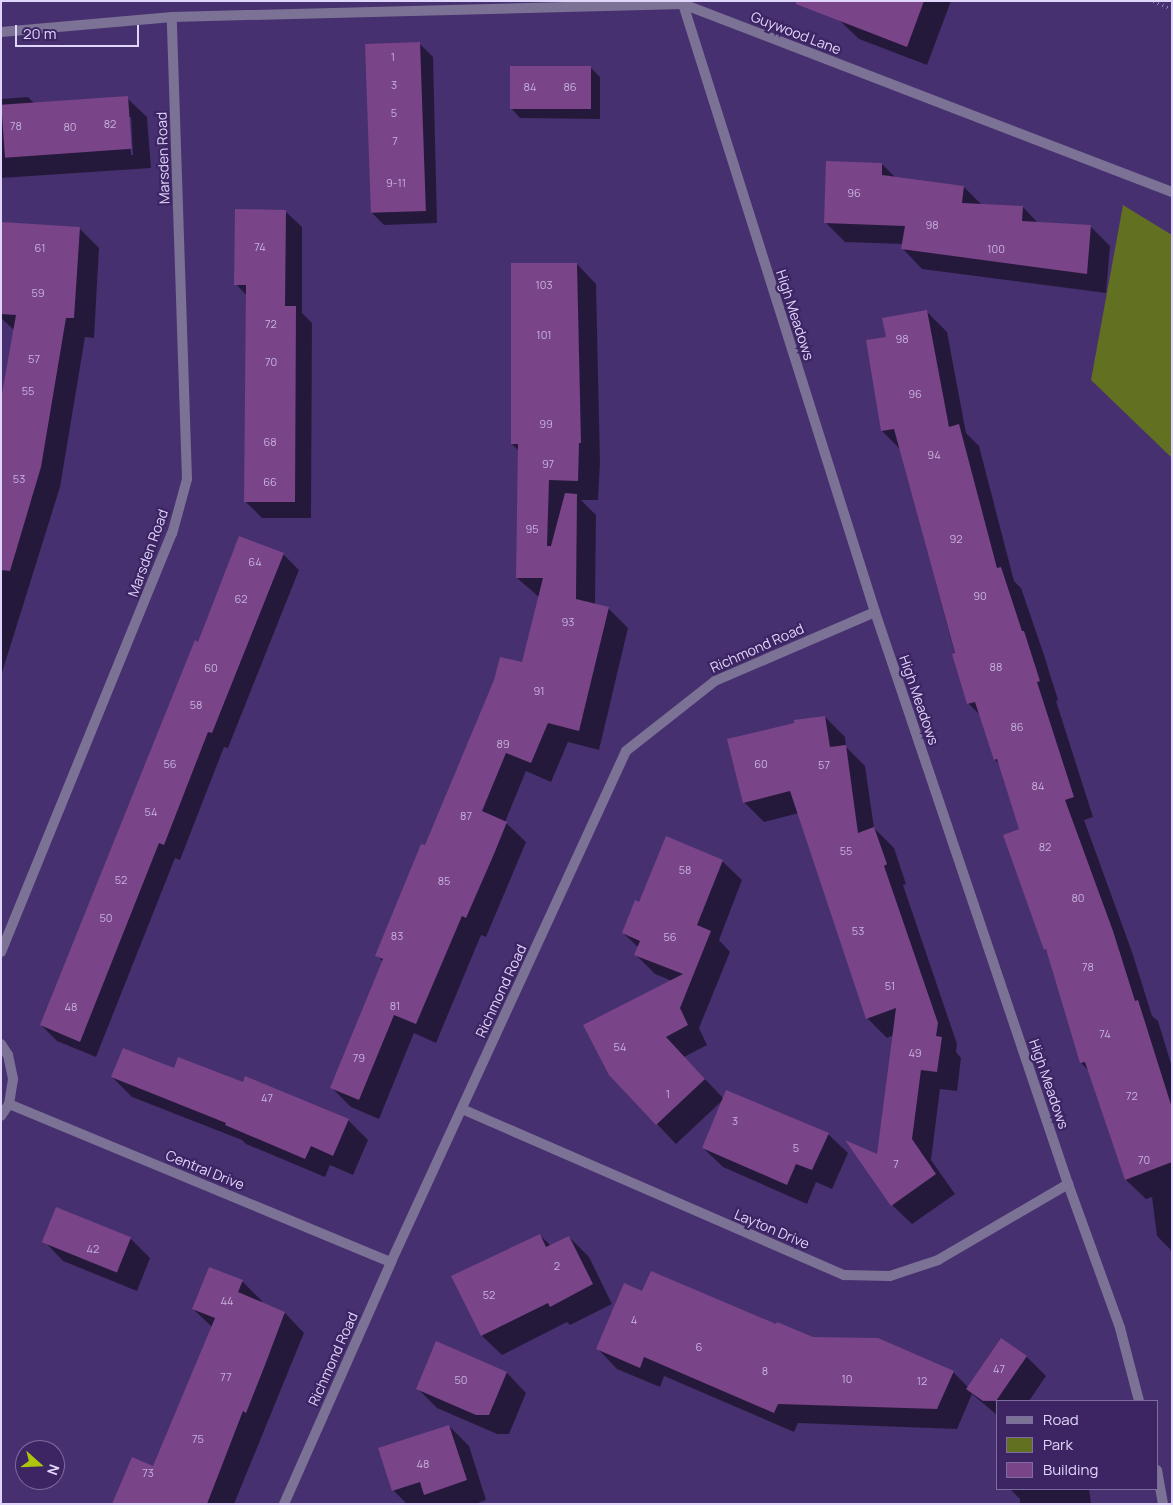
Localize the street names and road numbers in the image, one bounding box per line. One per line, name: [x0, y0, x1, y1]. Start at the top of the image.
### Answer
street label: Guywood Lane: [749, 8, 843, 58]
street label: Marsden Road: [153, 112, 173, 204]
street label: High Meadows: [772, 268, 818, 362]
street label: Marsden Road: [124, 507, 172, 599]
street label: Richmond Road: [708, 620, 806, 676]
street label: High Meadows: [896, 653, 942, 747]
street label: Richmond Road: [472, 942, 530, 1040]
street label: High Meadows: [1026, 1037, 1072, 1131]
street label: Central Drive: [163, 1147, 247, 1193]
street label: Layton Drive: [732, 1206, 812, 1252]
street label: Richmond Road: [305, 1310, 361, 1408]

